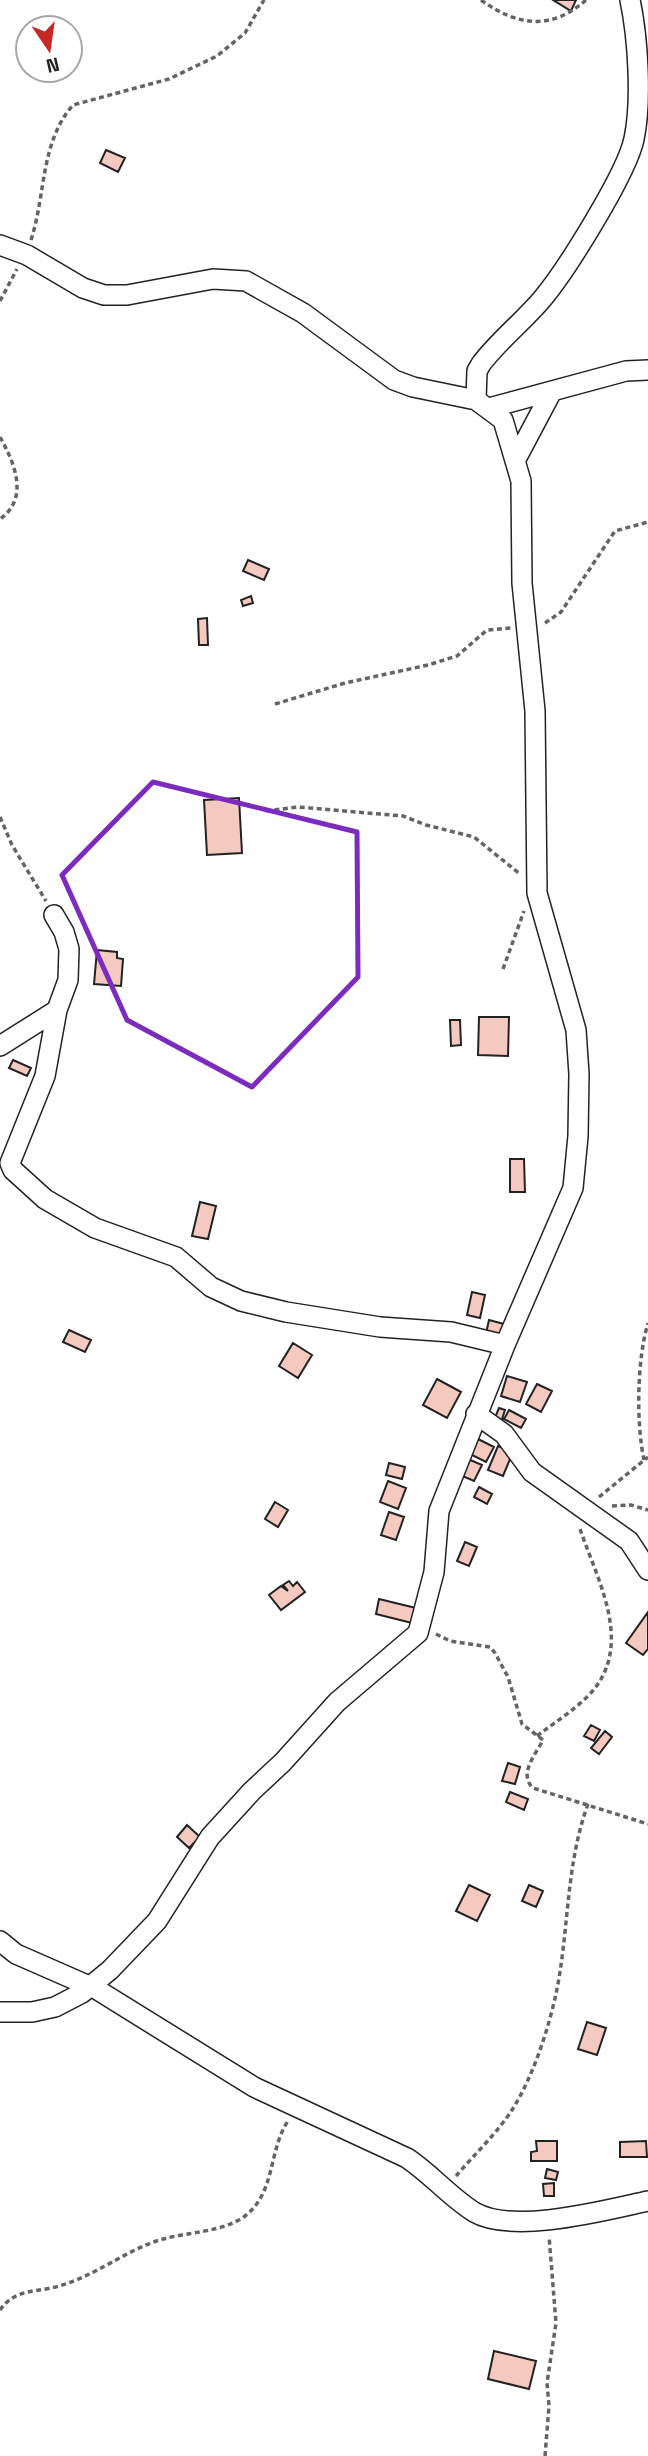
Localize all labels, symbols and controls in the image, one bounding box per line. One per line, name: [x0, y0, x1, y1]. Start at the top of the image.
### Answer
north arrow: [14, 14, 84, 84]
text: N: [44, 51, 62, 79]

